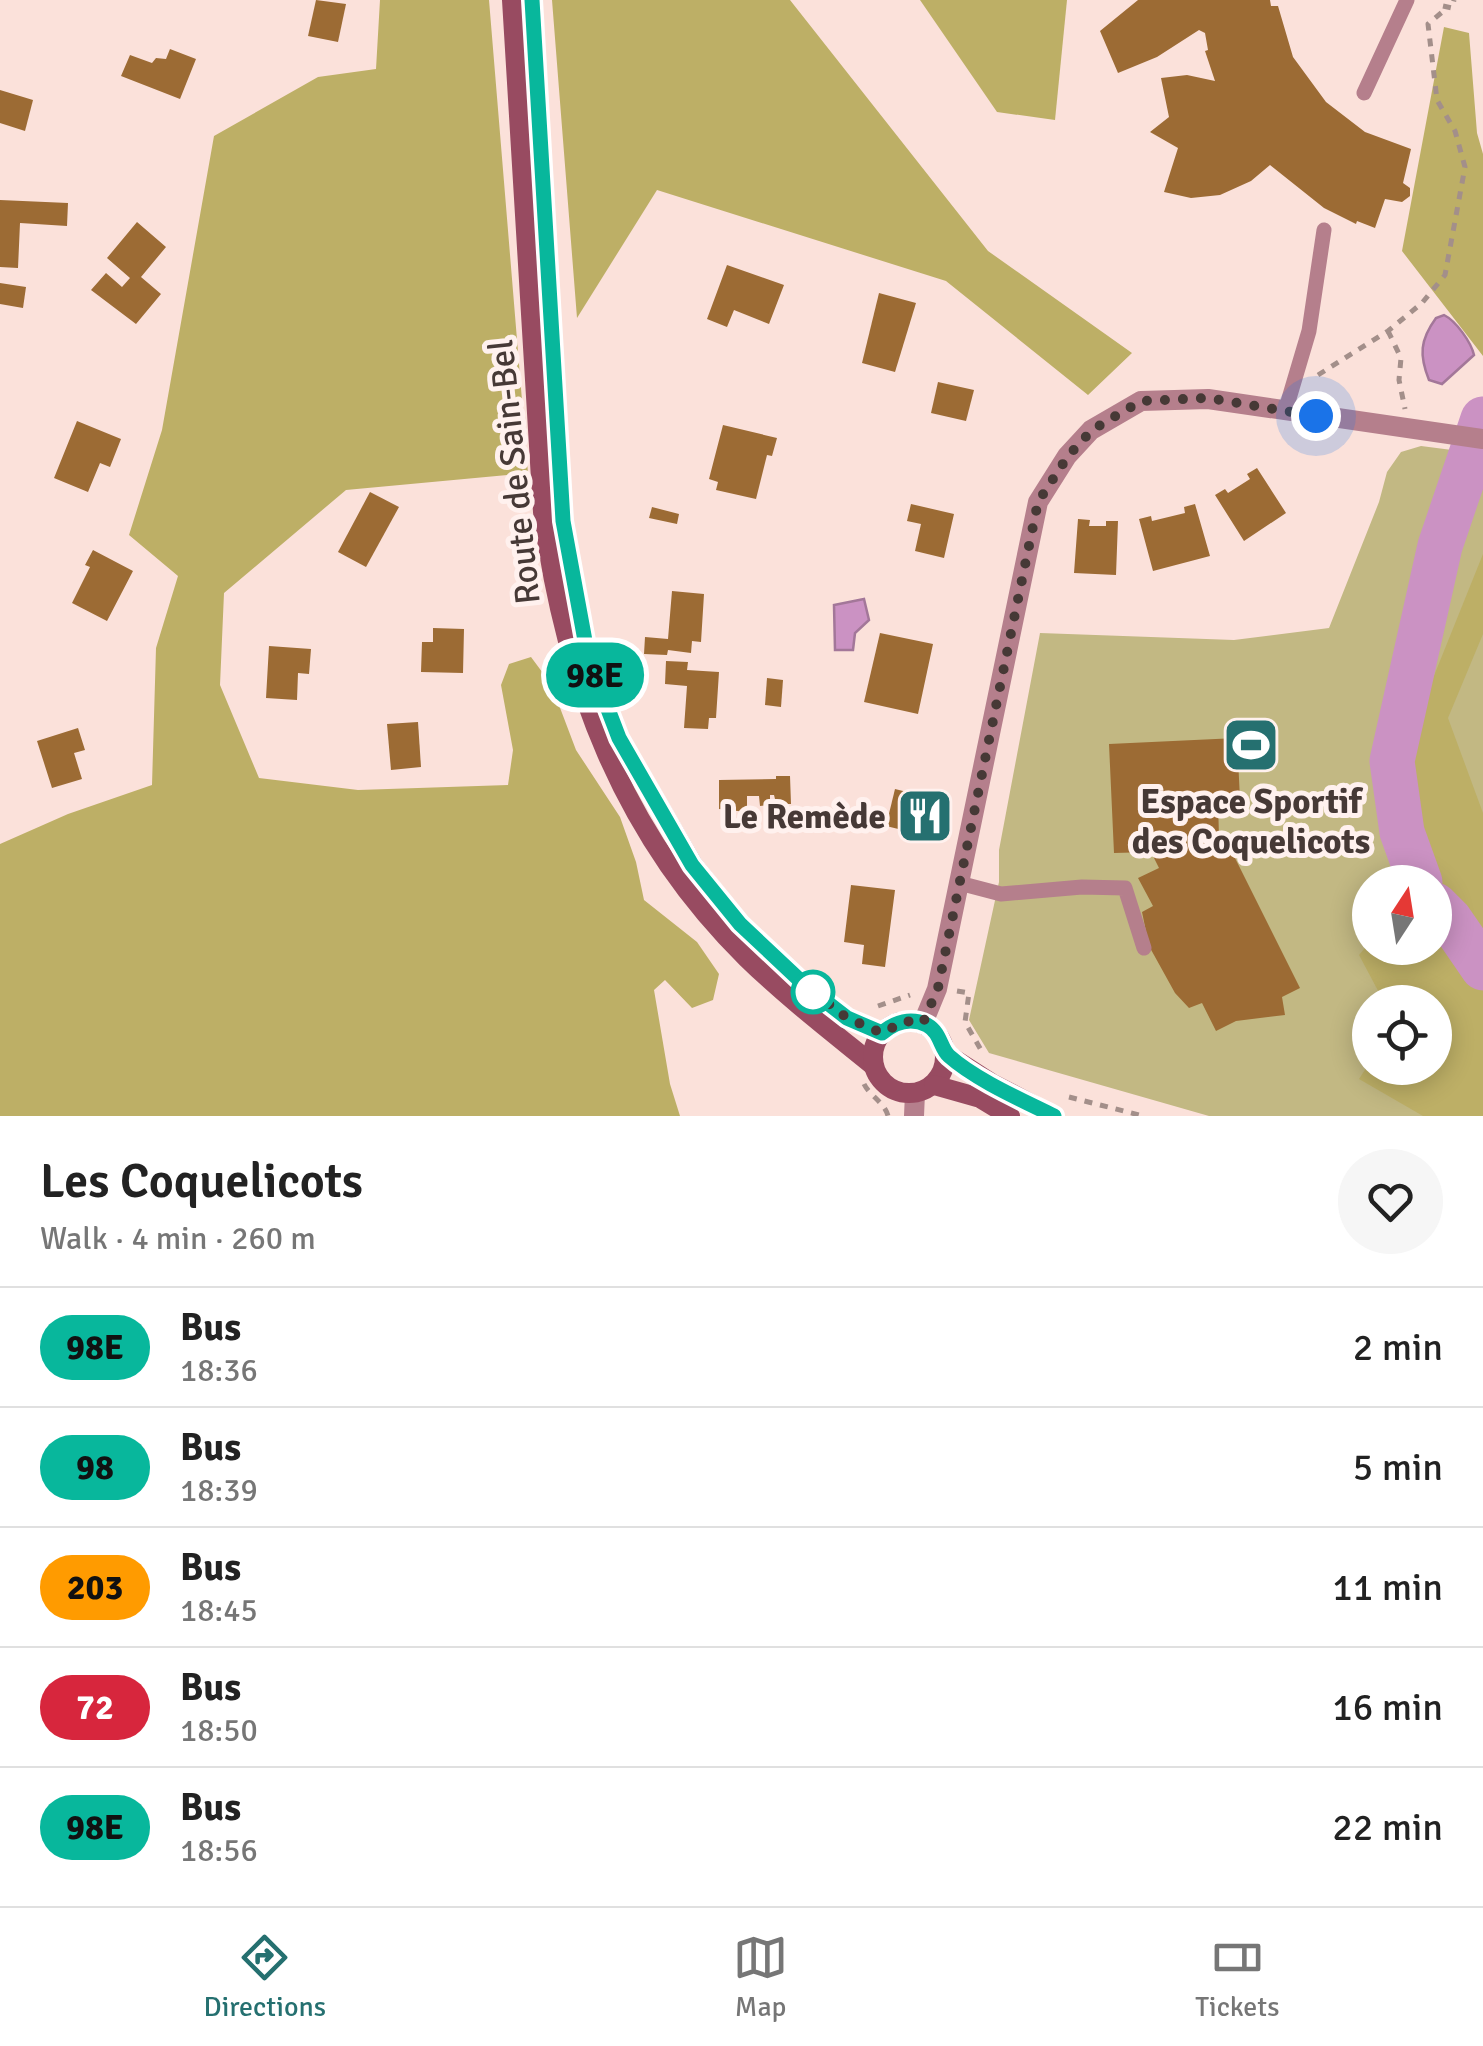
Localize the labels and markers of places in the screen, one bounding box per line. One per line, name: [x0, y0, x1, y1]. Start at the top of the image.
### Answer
sports icon: Espace Sportif des Coquelicots: [1221, 715, 1281, 775]
place label: Espace Sportif des Coquelicots: [1132, 780, 1370, 863]
restaurant icon: Le Remède: [895, 786, 955, 846]
place label: Le Remède: [723, 795, 886, 838]
unlabelled marker: [792, 971, 834, 1013]

